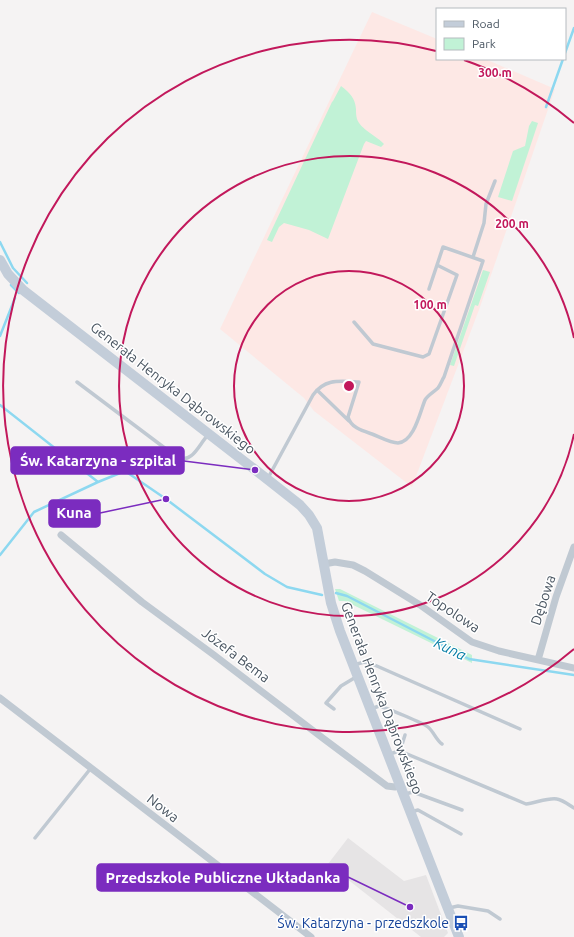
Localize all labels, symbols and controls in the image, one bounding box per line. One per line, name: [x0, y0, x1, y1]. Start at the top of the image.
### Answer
legend: [436, 8, 566, 60]
text: Road: [472, 17, 500, 30]
text: Park: [472, 37, 496, 50]
text: 300 m: [478, 66, 512, 79]
text: 200 m: [495, 217, 529, 230]
text: 100 m: [413, 298, 447, 311]
street label: Generała Henryka Dąbrowskiego: [87, 319, 259, 457]
centre of rings: [342, 379, 356, 393]
callout: Św. Katarzyna - szpital: [11, 447, 184, 474]
text: Św. Katarzyna - szpital: [20, 452, 177, 469]
callout: Kuna: [49, 500, 100, 527]
text: Kuna: [56, 504, 92, 521]
street label: Dębowa: [527, 573, 559, 627]
street label: Topolowa: [423, 588, 483, 636]
street label: Generała Henryka Dąbrowskiego: [338, 600, 426, 796]
street label: Józefa Bema: [199, 624, 273, 686]
water label: Kuna: [432, 634, 469, 663]
street label: Nowa: [144, 791, 182, 825]
callout: Przedszkole Publiczne Układanka: [97, 864, 348, 891]
text: Przedszkole Publiczne Układanka: [106, 869, 340, 886]
place label: Św. Katarzyna - przedszkole: [277, 914, 449, 931]
bus stop icon: Św. Katarzyna - przedszkole: [452, 914, 470, 932]

